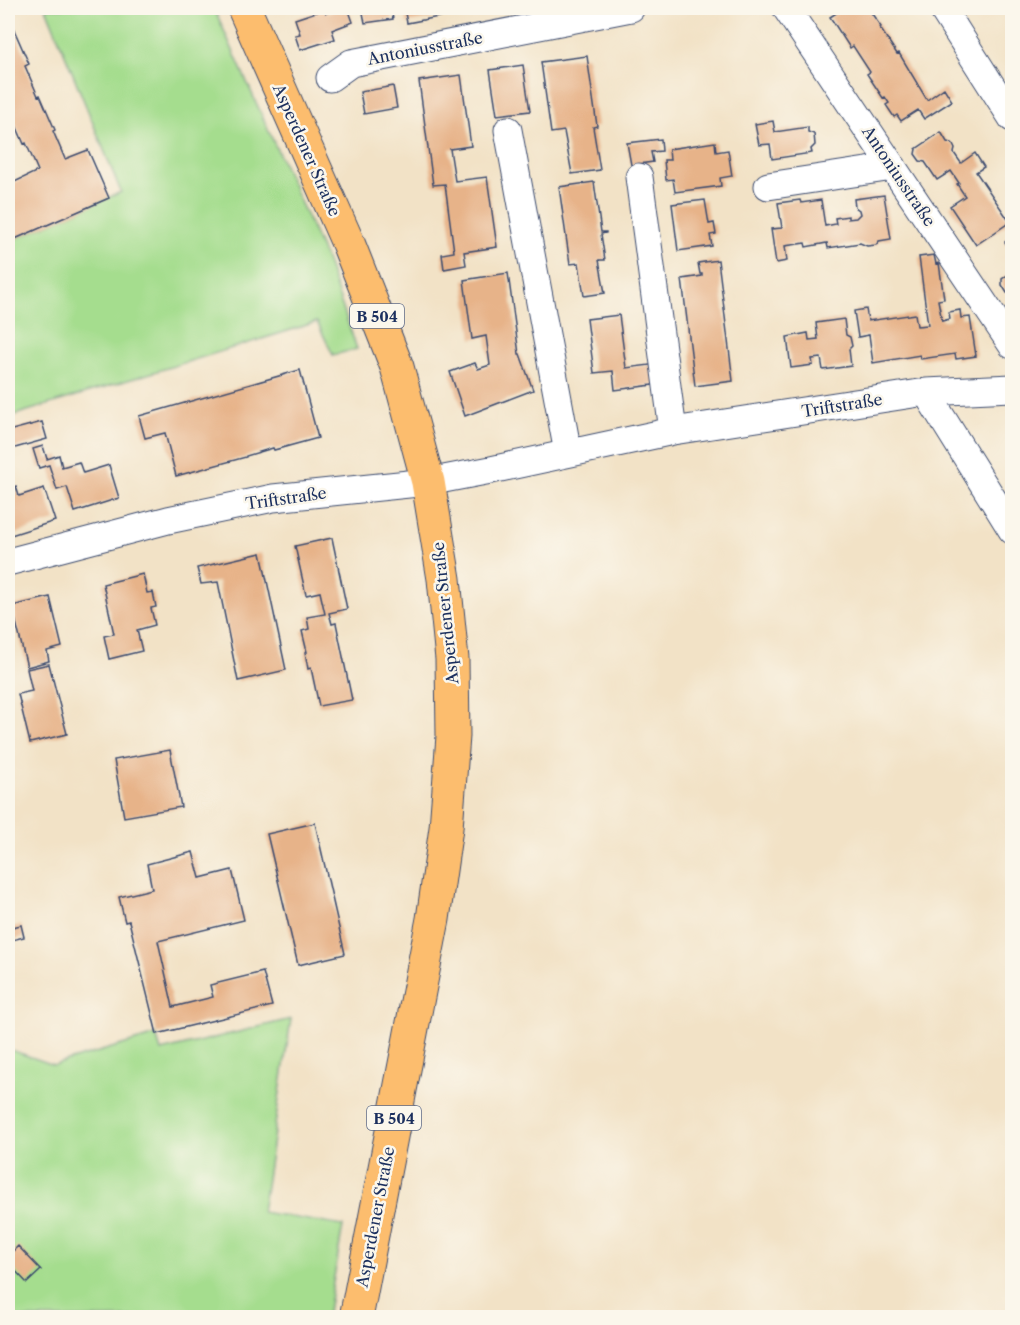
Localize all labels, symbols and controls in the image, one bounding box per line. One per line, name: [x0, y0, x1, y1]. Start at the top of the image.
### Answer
street label: Antoniusstraße: [365, 27, 484, 69]
street label: Asperdener Straße: [268, 80, 345, 219]
street label: Antoniusstraße: [858, 121, 940, 230]
road number: B 504: [350, 304, 404, 328]
street label: Triftstraße: [800, 389, 884, 421]
street label: Triftstraße: [244, 482, 328, 514]
street label: Asperdener Straße: [428, 541, 463, 686]
road number: B 504: [367, 1106, 421, 1130]
street label: Asperdener Straße: [351, 1145, 398, 1290]

